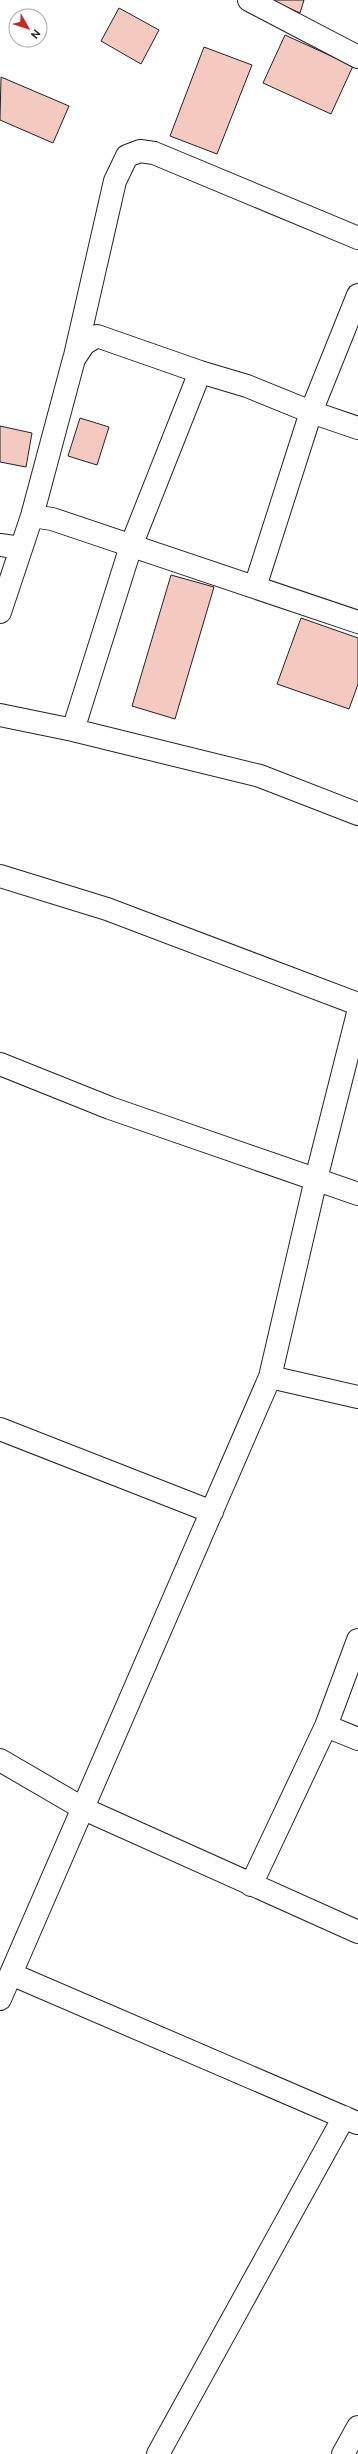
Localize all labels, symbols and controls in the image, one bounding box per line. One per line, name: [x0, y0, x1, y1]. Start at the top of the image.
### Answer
north arrow: [8, 8, 48, 48]
text: N: [29, 27, 43, 41]

